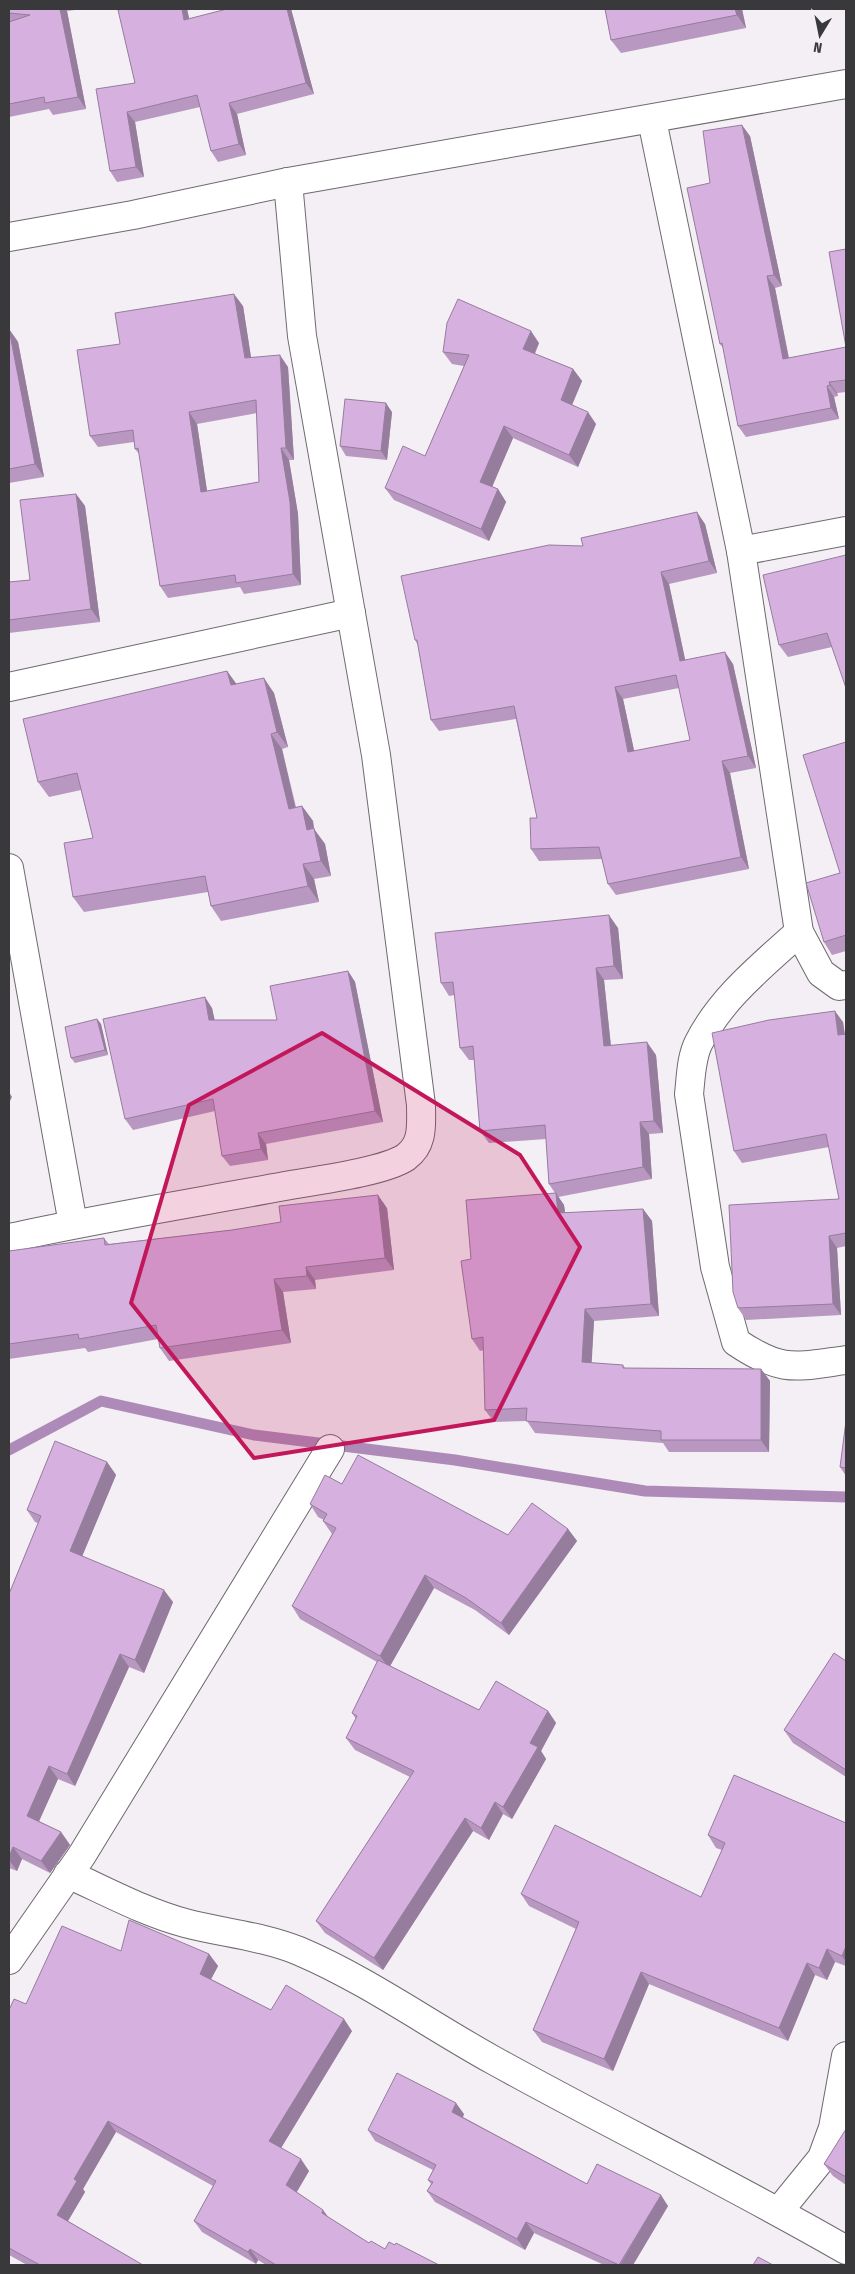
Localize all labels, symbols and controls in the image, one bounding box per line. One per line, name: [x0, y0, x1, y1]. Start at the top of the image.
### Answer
north arrow: [795, 10, 845, 60]
text: N: [812, 38, 823, 56]

